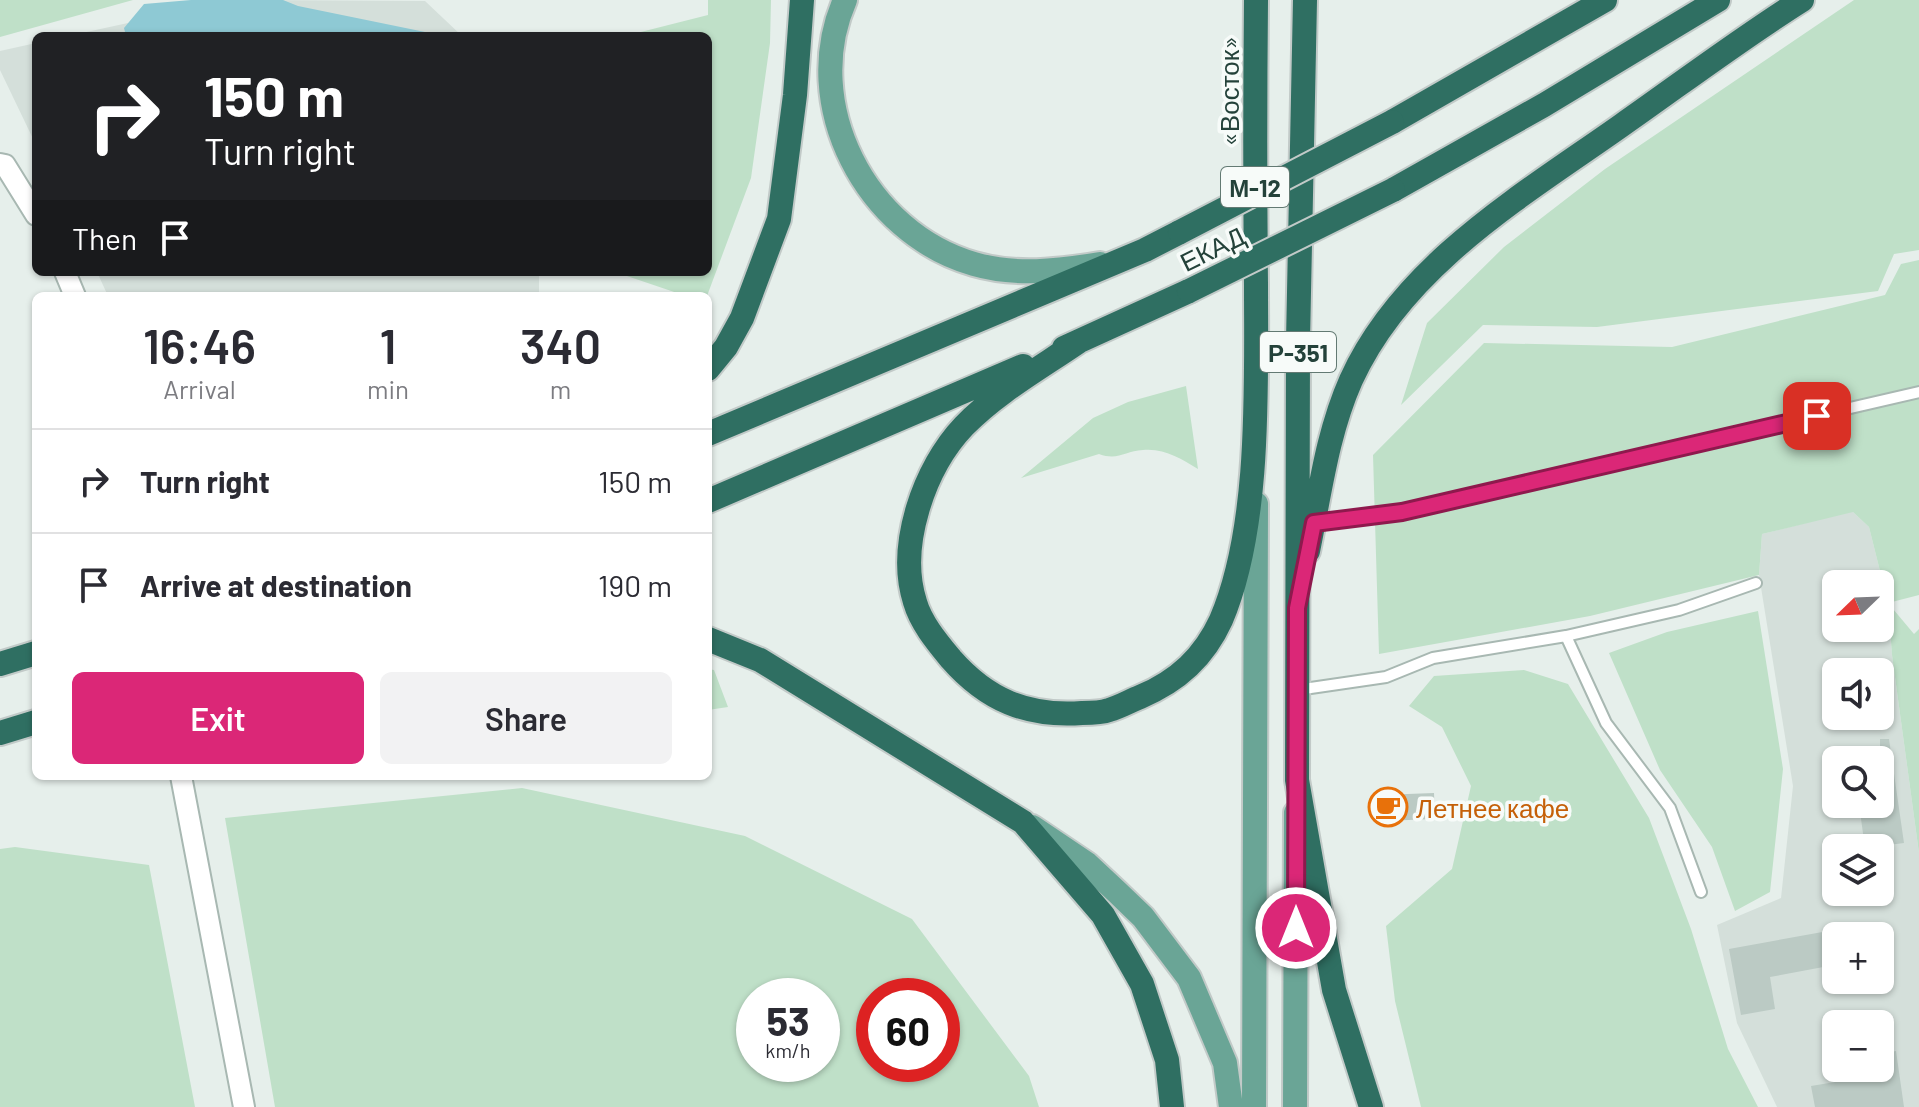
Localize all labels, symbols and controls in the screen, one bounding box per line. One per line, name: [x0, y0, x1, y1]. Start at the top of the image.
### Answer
street label: «Восток»: [1213, 36, 1244, 146]
text: 150 m: [204, 61, 344, 128]
icon: right: [72, 64, 176, 168]
text: Turn right: [204, 129, 356, 172]
road number: М-12: [1221, 167, 1289, 207]
icon: arrive: [153, 216, 197, 260]
street label: ЕКАД: [1175, 219, 1250, 277]
text: Then: [72, 220, 137, 256]
text: 16:46: [143, 316, 256, 374]
text: 1: [380, 316, 396, 374]
text: 340: [520, 316, 601, 374]
road number: Р-351: [1260, 332, 1336, 372]
text: Arrival: [163, 373, 236, 404]
text: min: [367, 373, 409, 404]
text: m: [550, 373, 571, 404]
pin: [1783, 382, 1851, 450]
icon: arrive: [1795, 394, 1839, 438]
icon: right: [72, 459, 116, 503]
text: Turn right: [140, 463, 270, 499]
text: 150 m: [598, 463, 672, 499]
icon: arrive: [72, 563, 116, 607]
text: Arrive at destination: [140, 567, 412, 603]
text: 190 m: [598, 567, 672, 603]
north arrow: [1822, 570, 1894, 642]
map controls: [1822, 570, 1894, 1082]
button: sound: [1822, 658, 1894, 730]
button: Exit: [72, 672, 364, 764]
button: Share: [380, 672, 672, 764]
button: search: [1822, 746, 1894, 818]
cafe icon: Летнее кафе: [1367, 786, 1409, 828]
place label: Летнее кафе: [1416, 792, 1569, 823]
button: layers: [1822, 834, 1894, 906]
position arrow: [1254, 886, 1338, 970]
button: +: [1822, 922, 1894, 994]
speed limit sign: 60: [856, 978, 960, 1082]
text: 53: [766, 996, 810, 1044]
button: −: [1822, 1010, 1894, 1082]
text: km/h: [765, 1038, 811, 1062]

